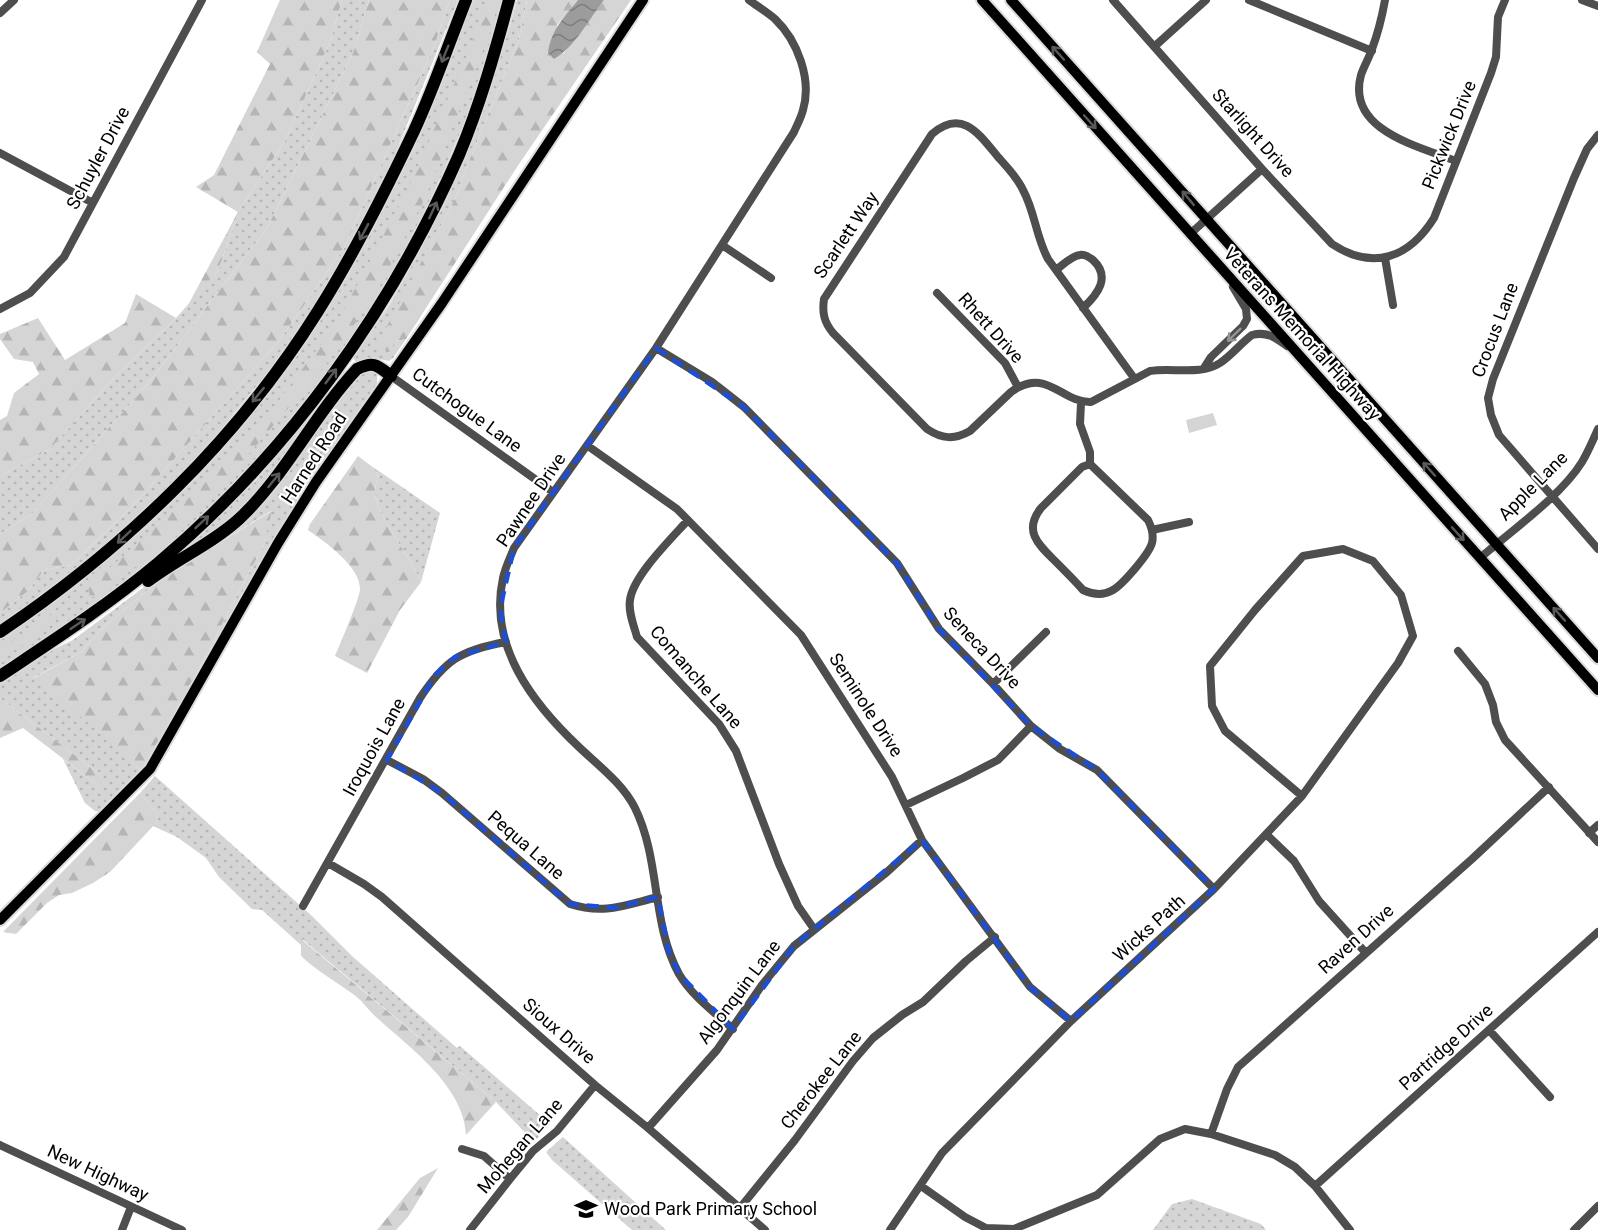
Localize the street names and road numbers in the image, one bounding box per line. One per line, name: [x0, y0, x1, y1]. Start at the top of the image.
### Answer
street label: Pickwick Drive: [1417, 77, 1480, 192]
street label: Starlight Drive: [1208, 84, 1299, 181]
street label: Schuyler Drive: [62, 103, 133, 213]
street label: Scarlett Way: [809, 187, 883, 282]
street label: Veterans Memorial Highway: [1219, 243, 1386, 425]
street label: Crocus Lane: [1467, 279, 1522, 380]
street label: Rhett Drive: [954, 288, 1028, 367]
street label: Cutchogue Lane: [408, 363, 526, 456]
street label: Harned Road: [276, 408, 351, 507]
street label: Apple Lane: [1494, 447, 1572, 525]
street label: Pawnee Drive: [492, 449, 570, 551]
street label: Seneca Drive: [939, 603, 1025, 693]
street label: Comanche Lane: [646, 621, 747, 733]
street label: Seminole Drive: [825, 649, 908, 761]
street label: Iroquois Lane: [338, 694, 409, 799]
street label: Pequa Lane: [484, 806, 569, 883]
street label: Wicks Path: [1108, 890, 1189, 965]
street label: Raven Drive: [1314, 899, 1398, 978]
street label: Algonquin Lane: [693, 936, 784, 1048]
street label: Sioux Drive: [519, 993, 600, 1068]
street label: Partridge Drive: [1395, 999, 1497, 1094]
street label: Cherokee Lane: [776, 1026, 865, 1133]
street label: Mohegan Lane: [473, 1094, 566, 1197]
street label: New Highway: [44, 1140, 153, 1205]

